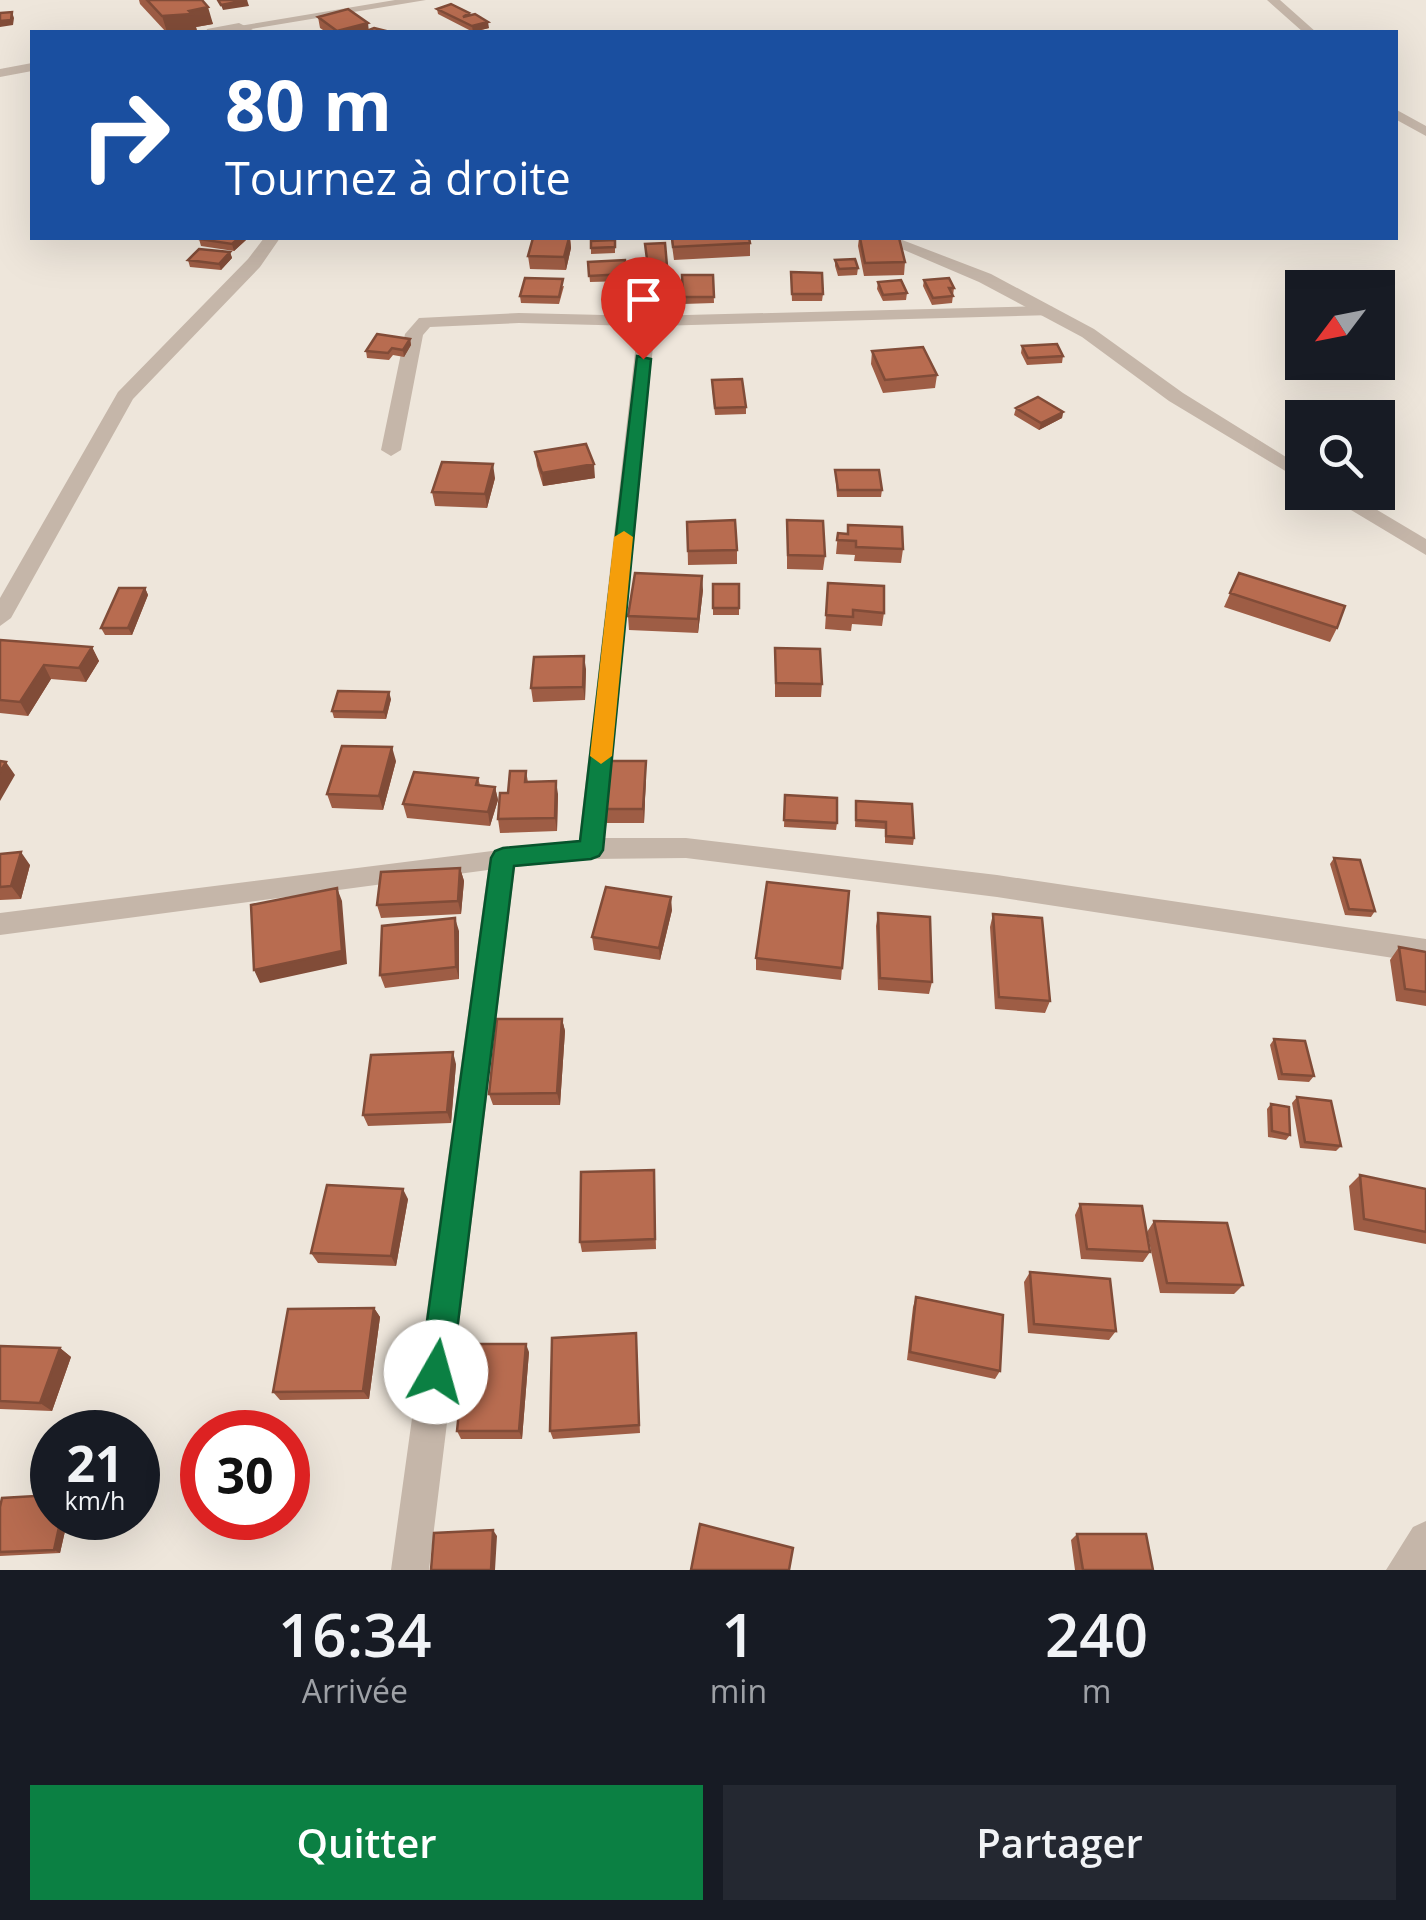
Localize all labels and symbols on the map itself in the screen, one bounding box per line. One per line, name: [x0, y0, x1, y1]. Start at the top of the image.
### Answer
pin: [601, 257, 686, 360]
north arrow: [1285, 270, 1395, 380]
position arrow: [384, 1320, 488, 1424]
speed limit sign: 30: [180, 1410, 310, 1540]

